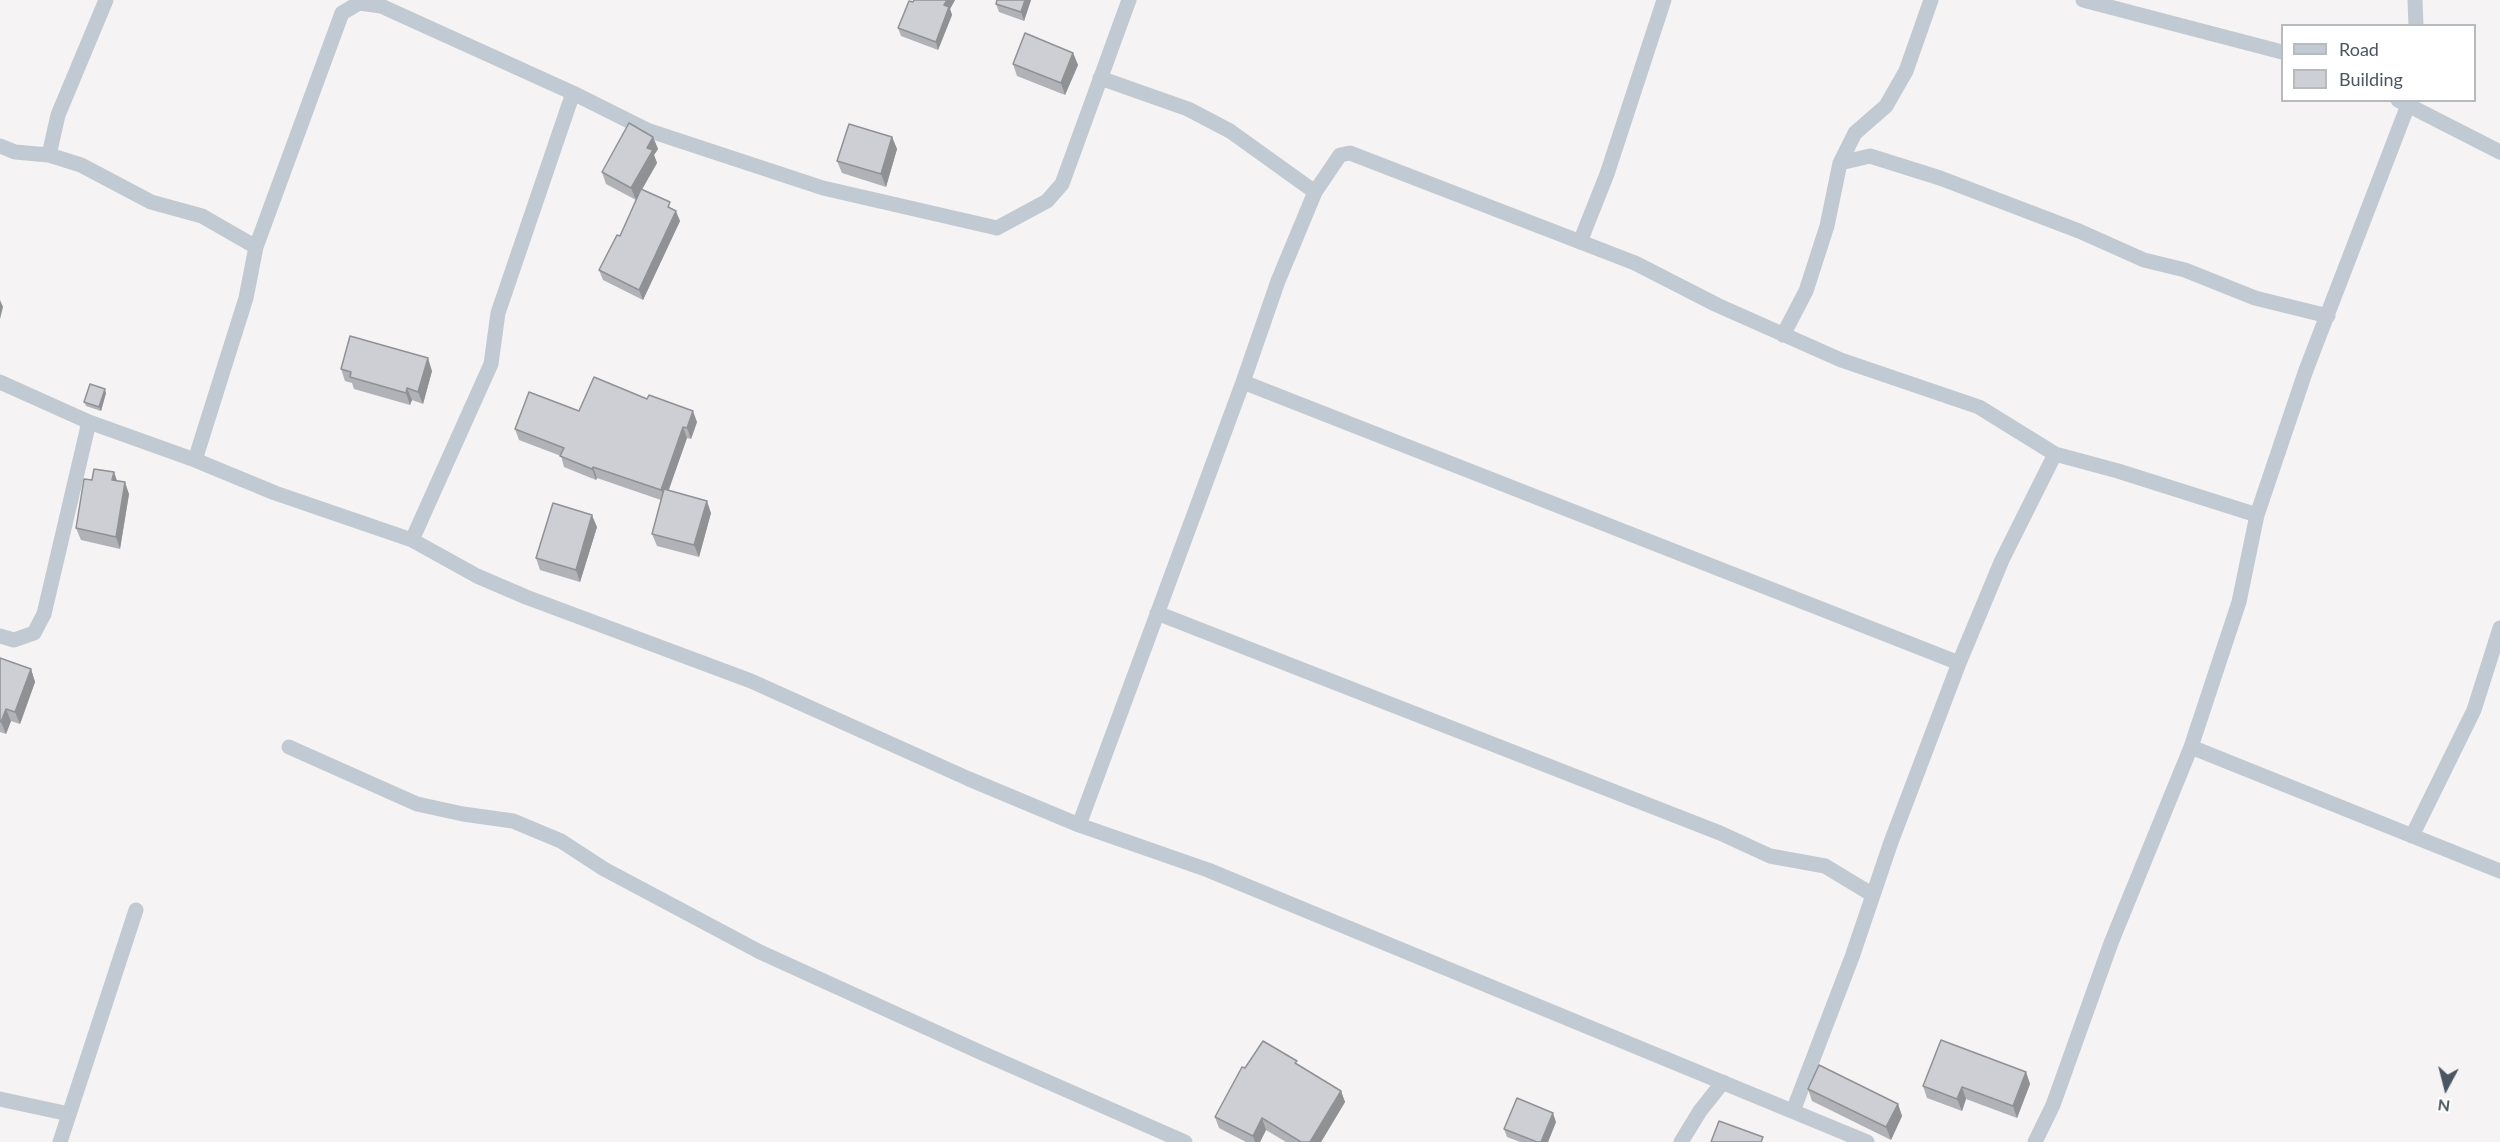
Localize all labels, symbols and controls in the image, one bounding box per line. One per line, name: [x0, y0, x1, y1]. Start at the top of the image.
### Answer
legend: [2281, 24, 2476, 102]
text: Road: [2339, 38, 2379, 60]
text: Building: [2339, 68, 2403, 90]
north arrow: [2416, 1058, 2476, 1118]
text: N: [2436, 1096, 2451, 1117]

